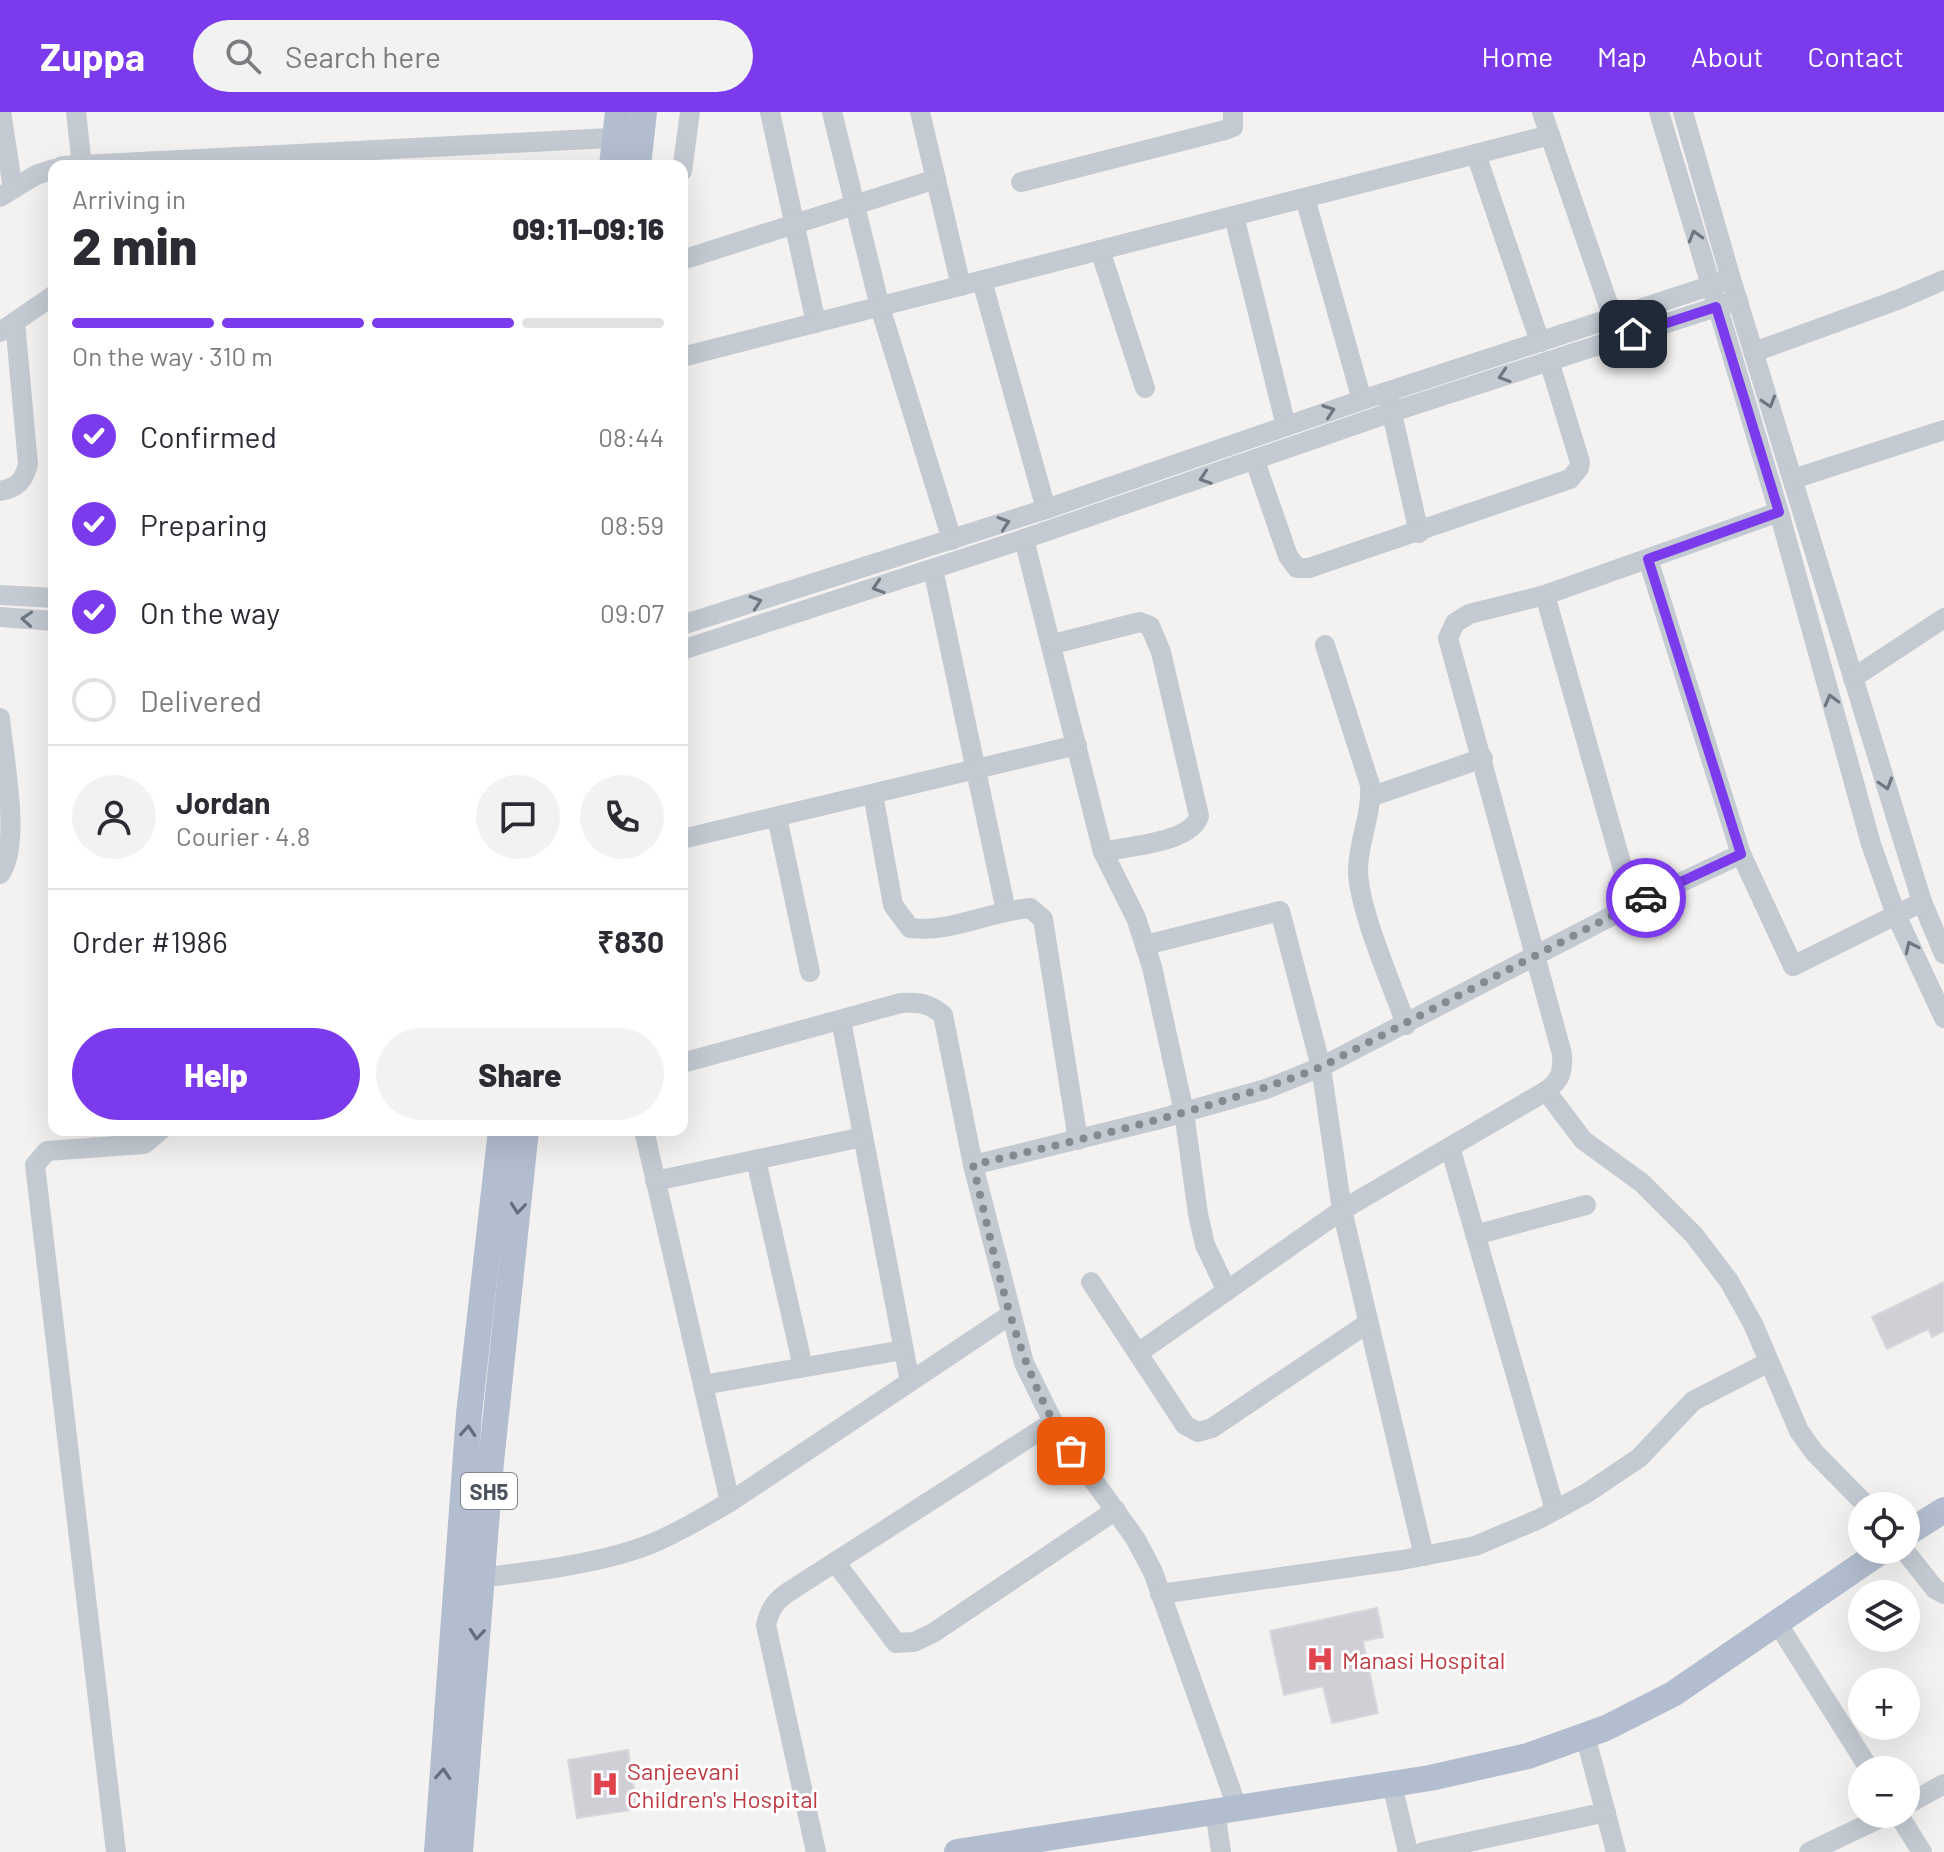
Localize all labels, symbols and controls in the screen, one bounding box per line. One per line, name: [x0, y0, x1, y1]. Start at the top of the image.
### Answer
search box: [193, 20, 753, 92]
text: Zuppa: [40, 33, 145, 79]
icon: search: [221, 34, 265, 78]
text: Search here: [285, 38, 441, 74]
text: Home: [1482, 39, 1553, 73]
text: Map: [1597, 39, 1647, 73]
text: About: [1691, 39, 1763, 73]
text: Contact: [1807, 39, 1904, 73]
text: Arriving in: [72, 183, 186, 214]
text: 09:11–09:16: [512, 210, 664, 246]
text: 2 min: [72, 213, 197, 275]
one-way arrow: [1688, 229, 1704, 243]
pin: [1599, 300, 1667, 368]
icon: home: [1611, 312, 1655, 356]
text: On the way · 310 m: [72, 340, 273, 371]
one-way arrow: [1497, 366, 1511, 382]
one-way arrow: [1760, 394, 1776, 408]
one-way arrow: [1322, 405, 1336, 421]
icon: check: [72, 414, 116, 458]
text: Confirmed: [140, 418, 277, 454]
text: 08:44: [598, 421, 664, 452]
one-way arrow: [1198, 468, 1212, 484]
icon: check: [72, 502, 116, 546]
text: Preparing: [140, 506, 267, 542]
text: 08:59: [600, 509, 664, 540]
one-way arrow: [997, 516, 1010, 532]
one-way arrow: [872, 577, 886, 593]
icon: check: [72, 590, 116, 634]
text: On the way: [140, 594, 280, 630]
one-way arrow: [749, 595, 763, 611]
text: 09:07: [600, 597, 664, 628]
one-way arrow: [20, 611, 33, 628]
text: Delivered: [140, 682, 262, 718]
one-way arrow: [1824, 694, 1840, 708]
button: person: [72, 775, 156, 859]
button: chat: [476, 775, 560, 859]
button: phone: [580, 775, 664, 859]
one-way arrow: [1877, 777, 1893, 791]
text: Jordan: [176, 784, 271, 820]
text: Courier · 4.8: [176, 820, 310, 851]
courier: [1606, 858, 1686, 938]
icon: car: [1624, 876, 1668, 920]
text: Order #1986: [72, 923, 228, 959]
text: ₹830: [597, 923, 664, 959]
one-way arrow: [1905, 941, 1921, 955]
button: Help: [72, 1028, 360, 1120]
button: Share: [376, 1028, 664, 1120]
one-way arrow: [509, 1201, 526, 1214]
pin: [1037, 1417, 1105, 1485]
one-way arrow: [459, 1424, 476, 1437]
icon: bag: [1049, 1429, 1093, 1473]
road number: SH5: [461, 1473, 517, 1509]
map controls: [1848, 1492, 1920, 1828]
button: locate: [1848, 1492, 1920, 1564]
button: layers: [1848, 1580, 1920, 1652]
one-way arrow: [469, 1628, 486, 1641]
hospital icon: Manasi Hospital: [1305, 1644, 1335, 1674]
place label: Manasi Hospital: [1342, 1645, 1505, 1674]
button: +: [1848, 1668, 1920, 1740]
place label: Sanjeevani Children's Hospital: [627, 1756, 818, 1813]
button: −: [1848, 1756, 1920, 1828]
one-way arrow: [434, 1767, 451, 1780]
hospital icon: Sanjeevani Children's Hospital: [590, 1769, 620, 1799]

